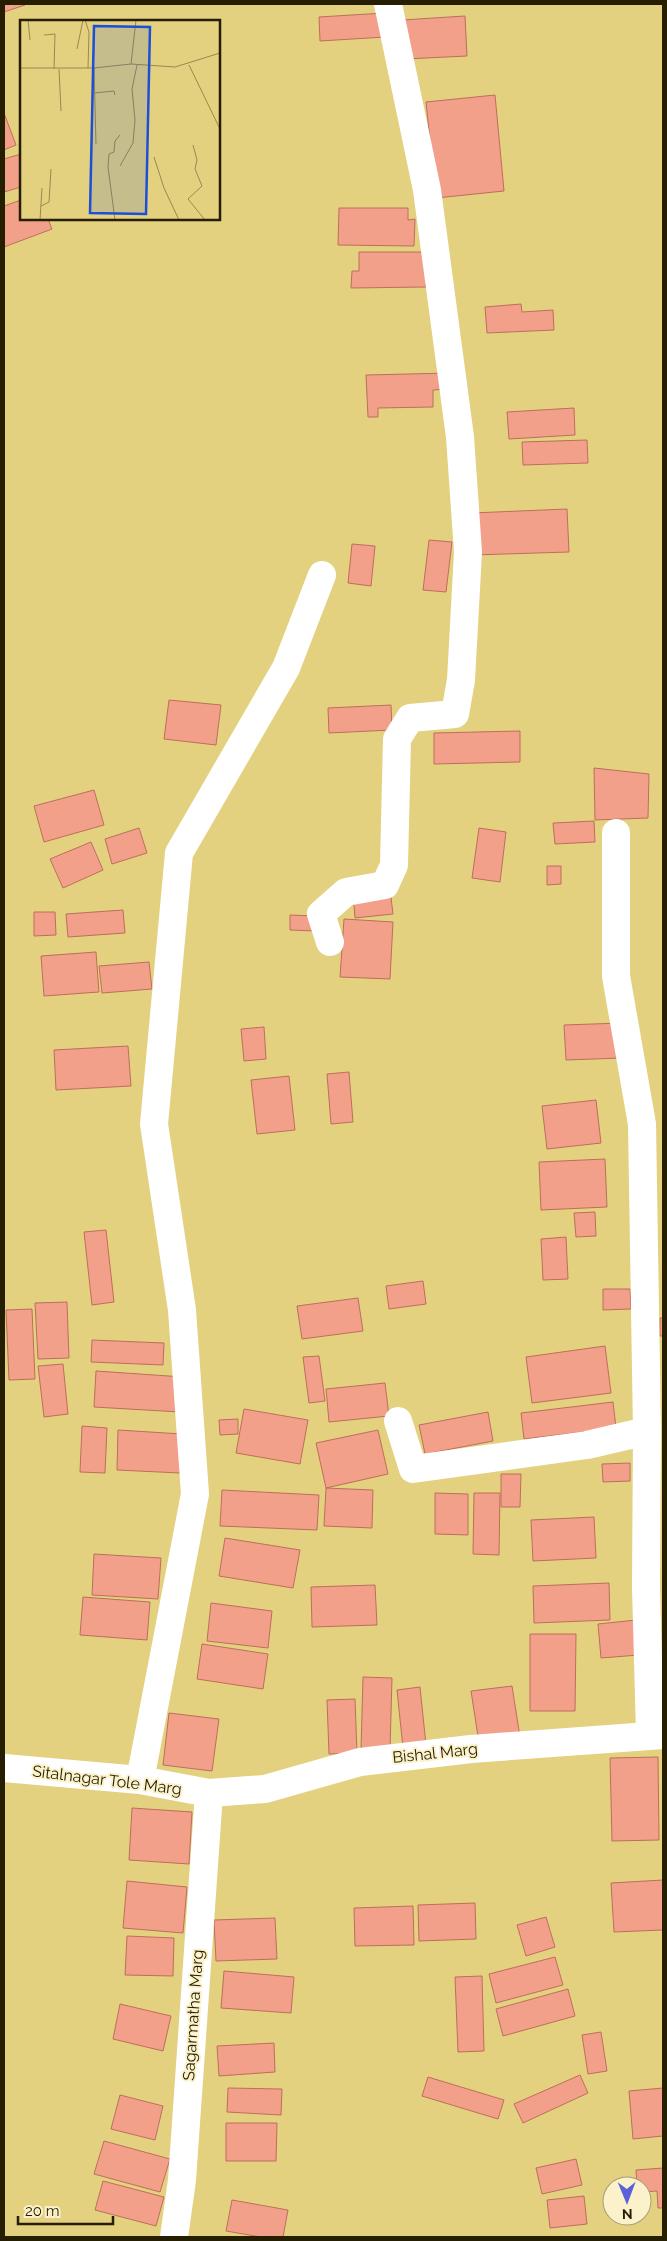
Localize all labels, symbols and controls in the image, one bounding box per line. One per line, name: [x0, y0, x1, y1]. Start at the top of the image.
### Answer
inset map: [20, 20, 220, 220]
street label: Bishal Marg: [391, 1739, 479, 1767]
street label: Sitalnagar Tole Marg: [31, 1761, 183, 1799]
street label: Sagarmatha Marg: [179, 1949, 207, 2081]
north arrow: [602, 2176, 652, 2226]
scale bar: [18, 2194, 112, 2226]
text: 20 m: [25, 2202, 60, 2220]
text: N: [622, 2206, 633, 2222]

